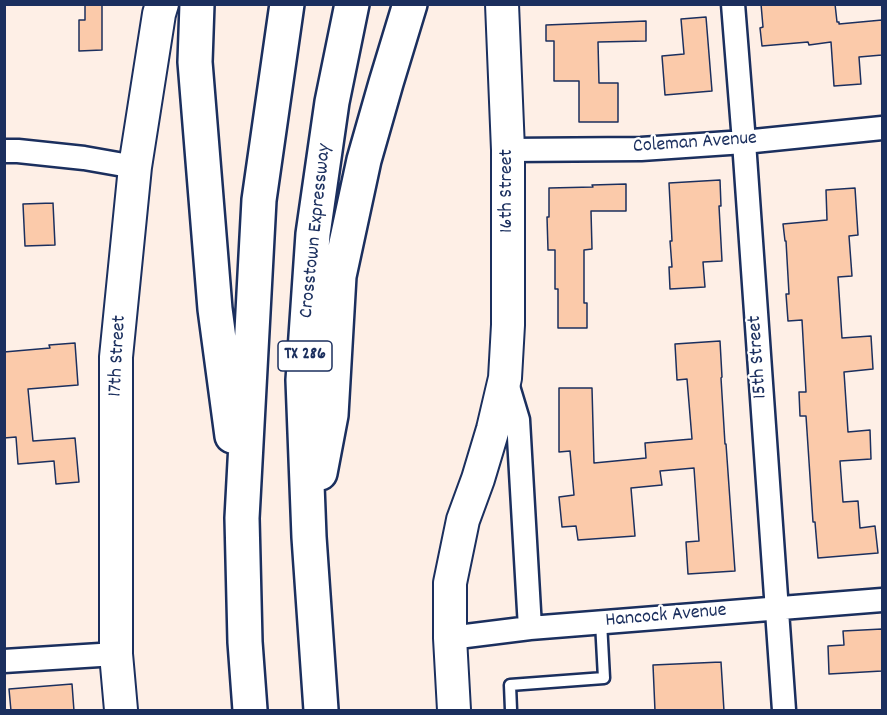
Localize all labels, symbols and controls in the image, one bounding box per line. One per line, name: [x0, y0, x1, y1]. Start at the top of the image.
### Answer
street label: Coleman Avenue: [632, 128, 758, 160]
street label: Crosstown Expressway: [296, 143, 338, 319]
street label: 16th Street: [496, 149, 520, 233]
street label: 17th Street: [105, 315, 133, 397]
street label: 15th Street: [744, 315, 774, 399]
road number: TX 286: [278, 341, 332, 371]
street label: Hancock Avenue: [605, 600, 727, 634]

